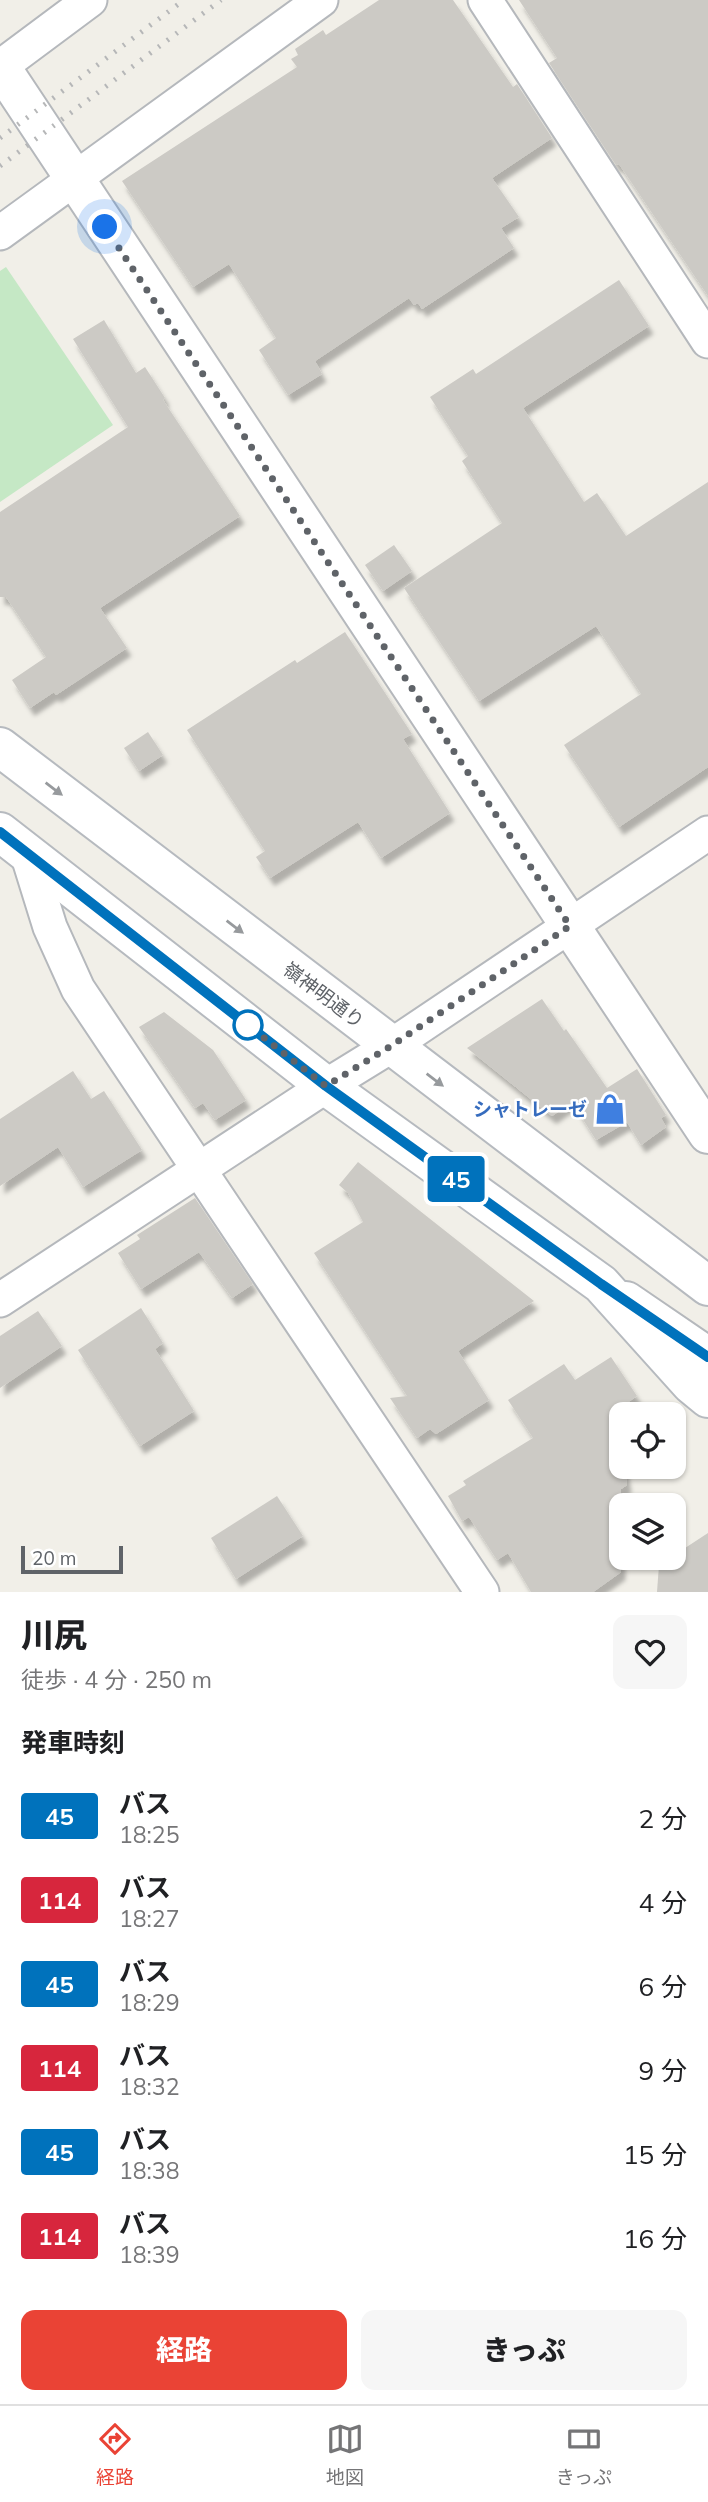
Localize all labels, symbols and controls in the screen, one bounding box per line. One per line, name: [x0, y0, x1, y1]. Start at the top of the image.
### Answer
your location: [87, 209, 122, 244]
one-way arrow: [45, 781, 63, 795]
one-way arrow: [226, 920, 244, 934]
street label: 嶺神明通り: [279, 957, 369, 1033]
unlabelled marker: [233, 1010, 263, 1040]
one-way arrow: [426, 1073, 444, 1087]
shop icon: シャトレーゼ: [593, 1092, 627, 1126]
place label: シャトレーゼ: [473, 1097, 587, 1121]
line badge: 45: [424, 1156, 488, 1202]
text: 45: [442, 1164, 470, 1194]
map controls: [609, 1402, 686, 1570]
button: locate: [609, 1402, 686, 1479]
button: layers: [609, 1493, 686, 1570]
scale bar: [21, 1543, 122, 1575]
text: 20 m: [32, 1546, 76, 1570]
text: 川尻: [21, 1614, 87, 1655]
button: heart: [613, 1615, 687, 1689]
text: 徒歩 · 4 分 · 250 m: [21, 1665, 212, 1694]
text: 発車時刻: [21, 1726, 125, 1759]
text: バス: [119, 1787, 171, 1820]
text: 45: [45, 1801, 74, 1831]
text: 2 分: [639, 1802, 687, 1835]
text: 18:25: [119, 1820, 179, 1849]
text: バス: [119, 1871, 171, 1904]
text: 114: [38, 1885, 81, 1915]
text: 4 分: [639, 1886, 687, 1919]
text: 18:27: [119, 1904, 179, 1933]
text: バス: [119, 1955, 171, 1988]
text: 45: [45, 1969, 74, 1999]
text: 6 分: [639, 1970, 687, 2003]
text: 18:29: [119, 1988, 179, 2017]
text: バス: [119, 2039, 171, 2072]
text: 114: [38, 2053, 81, 2083]
text: 9 分: [639, 2054, 687, 2087]
text: 18:32: [119, 2072, 179, 2101]
text: バス: [119, 2123, 171, 2156]
text: 45: [45, 2137, 74, 2167]
text: 15 分: [623, 2138, 687, 2171]
text: 18:38: [119, 2156, 179, 2185]
text: バス: [119, 2207, 171, 2240]
text: 114: [38, 2221, 81, 2251]
text: 16 分: [623, 2222, 687, 2255]
text: 18:39: [119, 2240, 179, 2269]
button: 経路: [21, 2310, 347, 2390]
button: きっぷ: [361, 2310, 687, 2390]
tab: 経路: [96, 2420, 134, 2489]
tab: 地図: [326, 2420, 364, 2489]
tab: きっぷ: [556, 2420, 612, 2489]

